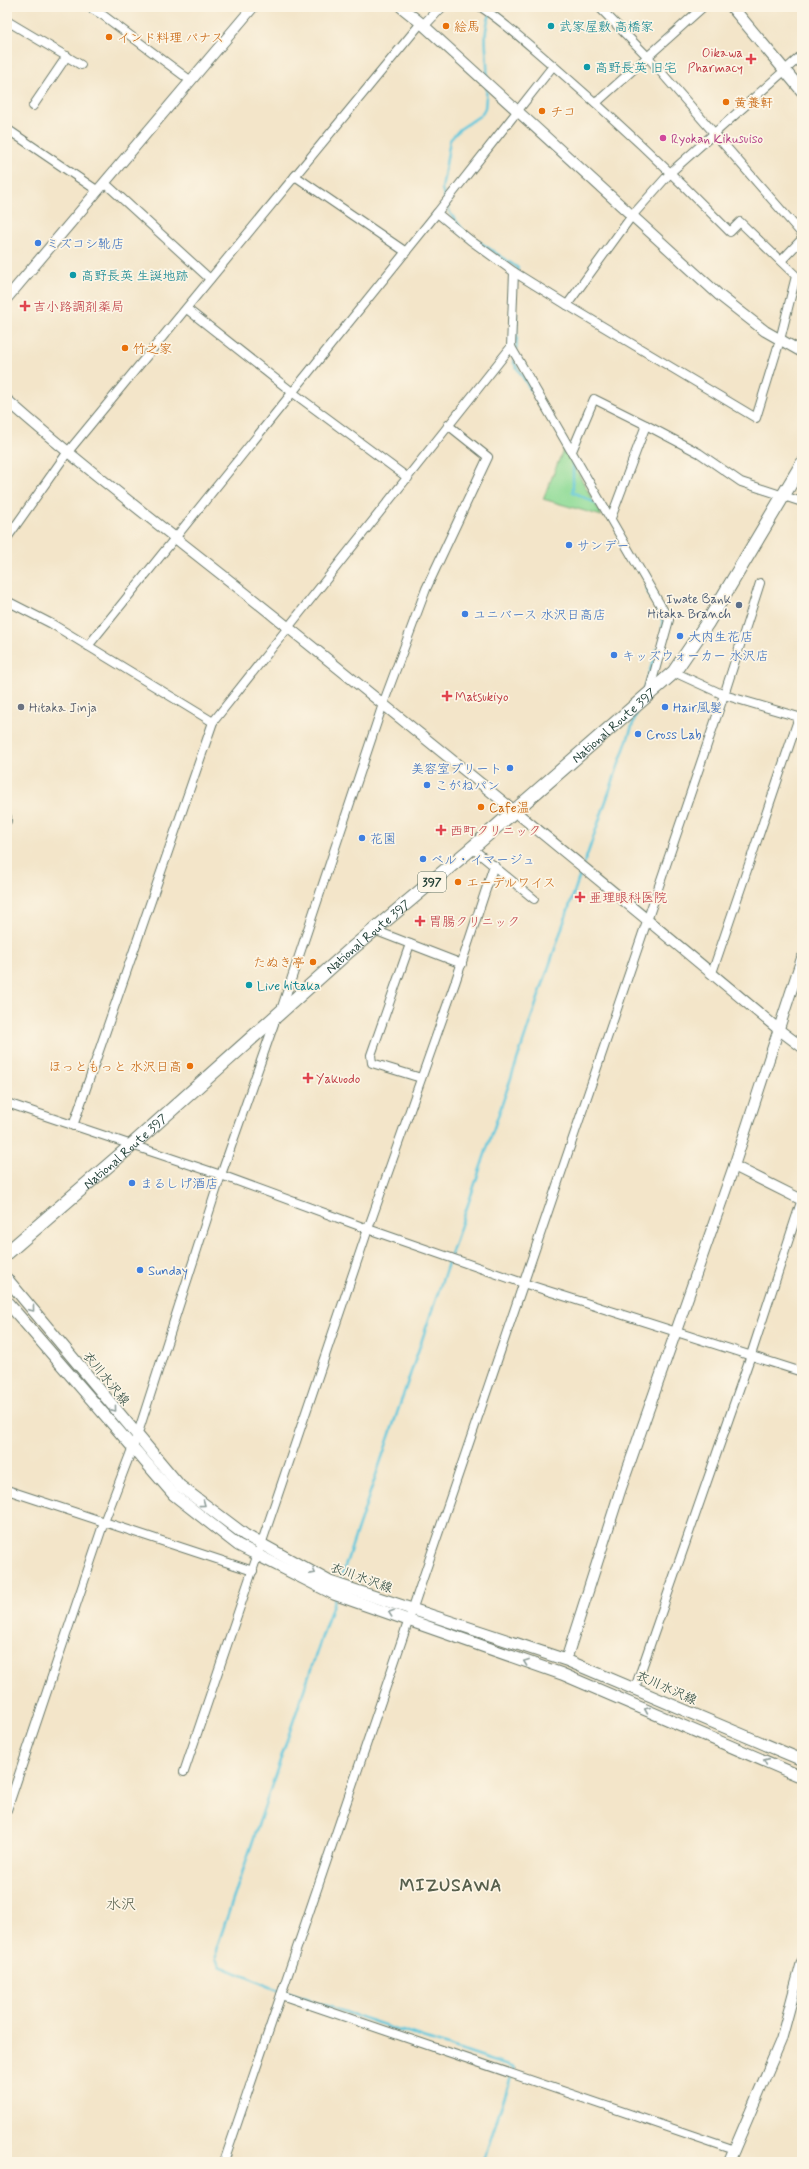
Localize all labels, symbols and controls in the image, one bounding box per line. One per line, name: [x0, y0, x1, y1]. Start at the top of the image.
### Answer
place label: 絵馬: [454, 19, 480, 36]
place label: 武家屋敷 高橋家: [559, 19, 654, 36]
marker: 絵馬: [441, 21, 451, 31]
marker: 武家屋敷 高橋家: [546, 21, 556, 31]
place label: インド料理 パナス: [117, 30, 224, 47]
marker: インド料理 パナス: [104, 32, 114, 42]
place label: Oikawa Pharmacy: [687, 45, 743, 77]
marker: Oikawa Pharmacy: [746, 54, 756, 64]
place label: 高野長英 旧宅: [595, 60, 677, 77]
marker: 高野長英 旧宅: [582, 62, 592, 72]
place label: 黄養軒: [734, 95, 773, 112]
marker: 黄養軒: [721, 97, 731, 107]
place label: チコ: [550, 104, 576, 121]
marker: チコ: [537, 106, 547, 116]
place label: Ryokan Kikusuiso: [671, 131, 764, 148]
marker: Ryokan Kikusuiso: [658, 133, 668, 143]
place label: ミズコシ靴店: [46, 236, 124, 253]
marker: ミズコシ靴店: [33, 238, 43, 248]
place label: 高野長英 生誕地跡: [81, 268, 189, 285]
marker: 高野長英 生誕地跡: [68, 270, 78, 280]
place label: 吉小路調剤薬局: [33, 299, 124, 316]
marker: 吉小路調剤薬局: [20, 301, 30, 311]
place label: 竹之家: [133, 341, 172, 358]
marker: 竹之家: [120, 343, 130, 353]
place label: サンデー: [577, 538, 630, 555]
marker: サンデー: [564, 540, 574, 550]
place label: Iwate Bank Hitaka Branch: [648, 591, 732, 623]
marker: Iwate Bank Hitaka Branch: [734, 600, 744, 610]
place label: ユニバース 水沢日高店: [473, 607, 606, 624]
marker: ユニバース 水沢日高店: [460, 609, 470, 619]
place label: 大内生花店: [688, 629, 753, 646]
marker: 大内生花店: [675, 631, 685, 641]
place label: キッズウォーカー 水沢店: [622, 648, 769, 665]
marker: キッズウォーカー 水沢店: [609, 650, 619, 660]
street label: National Route 397: [569, 685, 660, 767]
place label: Matsukiyo: [455, 689, 509, 706]
marker: Matsukiyo: [442, 691, 452, 701]
place label: Hitaka Jinja: [29, 700, 97, 717]
place label: Hair風髪: [673, 700, 723, 717]
marker: Hitaka Jinja: [16, 702, 26, 712]
marker: Hair風髪: [660, 702, 670, 712]
place label: Cross Lab: [646, 727, 702, 744]
marker: Cross Lab: [633, 729, 643, 739]
place label: 美容室プリート: [411, 761, 502, 778]
marker: 美容室プリート: [505, 763, 515, 773]
place label: こがねパン: [435, 778, 500, 795]
marker: こがねパン: [422, 780, 432, 790]
place label: Cafe温: [489, 800, 530, 817]
marker: Cafe温: [476, 802, 486, 812]
place label: 西町クリニック: [450, 823, 541, 840]
marker: 西町クリニック: [435, 824, 447, 836]
place label: 花園: [370, 831, 396, 848]
marker: 花園: [357, 833, 367, 843]
place label: ベル・イマージュ: [431, 852, 535, 869]
marker: ベル・イマージュ: [418, 854, 428, 864]
road number: 397: [418, 872, 446, 892]
place label: エーデルワイス: [466, 875, 556, 892]
marker: エーデルワイス: [453, 877, 463, 887]
place label: 亜理眼科医院: [589, 890, 667, 907]
marker: 亜理眼科医院: [574, 891, 586, 903]
street label: National Route 397: [322, 896, 414, 978]
place label: 胃腸クリニック: [429, 914, 520, 931]
marker: 胃腸クリニック: [414, 915, 426, 927]
place label: たぬき亭: [253, 955, 305, 972]
marker: たぬき亭: [308, 957, 318, 967]
place label: Live hitaka: [257, 978, 320, 995]
marker: Live hitaka: [244, 980, 254, 990]
place label: ほっともっと 水沢日高: [48, 1059, 182, 1076]
marker: ほっともっと 水沢日高: [185, 1061, 195, 1071]
place label: Yakuodo: [316, 1071, 361, 1088]
marker: Yakuodo: [303, 1073, 313, 1083]
street label: National Route 397: [80, 1111, 171, 1193]
place label: まるしげ酒店: [140, 1176, 218, 1193]
marker: まるしげ酒店: [127, 1178, 137, 1188]
place label: Sunday: [148, 1263, 188, 1280]
marker: Sunday: [135, 1265, 145, 1275]
one-way arrow: [27, 1304, 34, 1311]
street label: 衣川水沢線: [79, 1348, 134, 1410]
one-way arrow: [110, 1405, 117, 1412]
one-way arrow: [199, 1499, 206, 1506]
street label: 衣川水沢線: [328, 1559, 396, 1598]
one-way arrow: [309, 1568, 316, 1575]
one-way arrow: [387, 1610, 394, 1618]
one-way arrow: [523, 1658, 530, 1666]
street label: 衣川水沢線: [633, 1667, 700, 1710]
one-way arrow: [644, 1707, 651, 1715]
one-way arrow: [763, 1758, 771, 1766]
district label: MIZUSAWA: [400, 1875, 502, 1897]
district label: 水沢: [106, 1895, 136, 1915]

